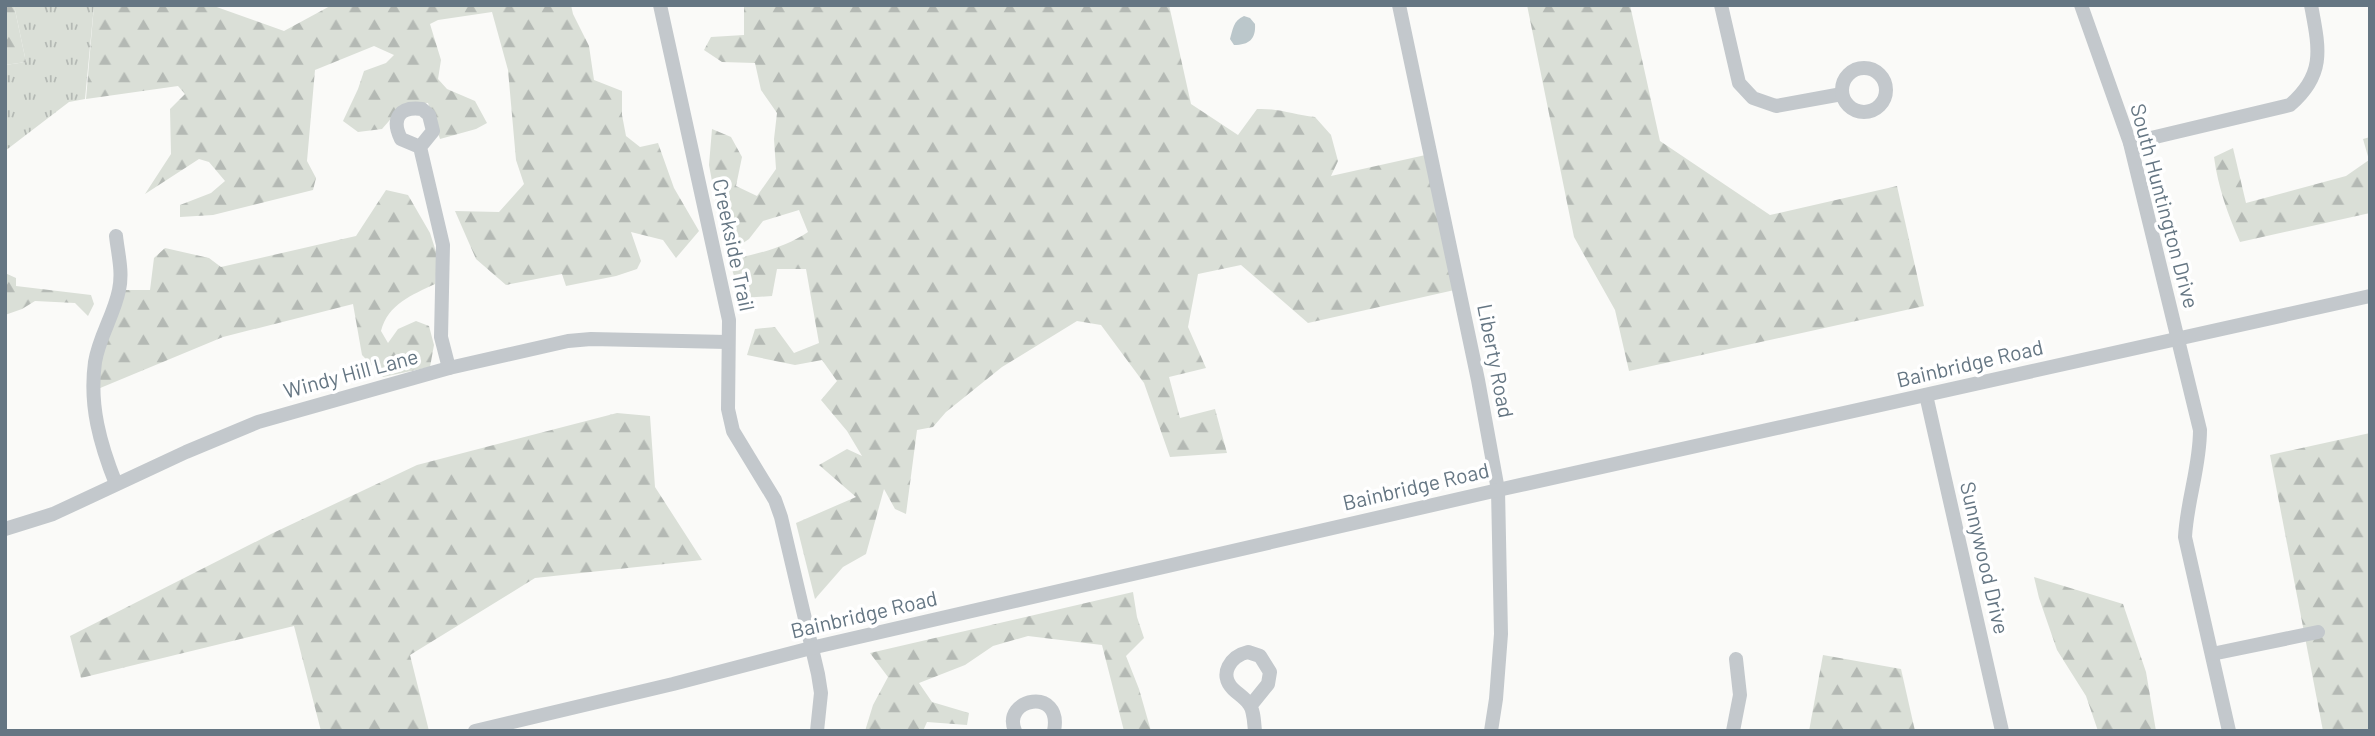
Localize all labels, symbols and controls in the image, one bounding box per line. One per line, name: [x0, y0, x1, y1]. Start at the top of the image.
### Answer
street label: South Huntington Drive: [2126, 100, 2205, 311]
street label: Creekside Trail: [708, 176, 761, 313]
street label: Liberty Road: [1473, 302, 1520, 420]
street label: Bainbridge Road: [1894, 334, 2045, 392]
street label: Windy Hill Lane: [281, 343, 421, 403]
street label: Bainbridge Road: [1340, 457, 1491, 515]
street label: Sunnywood Drive: [1956, 479, 2015, 636]
street label: Bainbridge Road: [788, 585, 939, 643]

